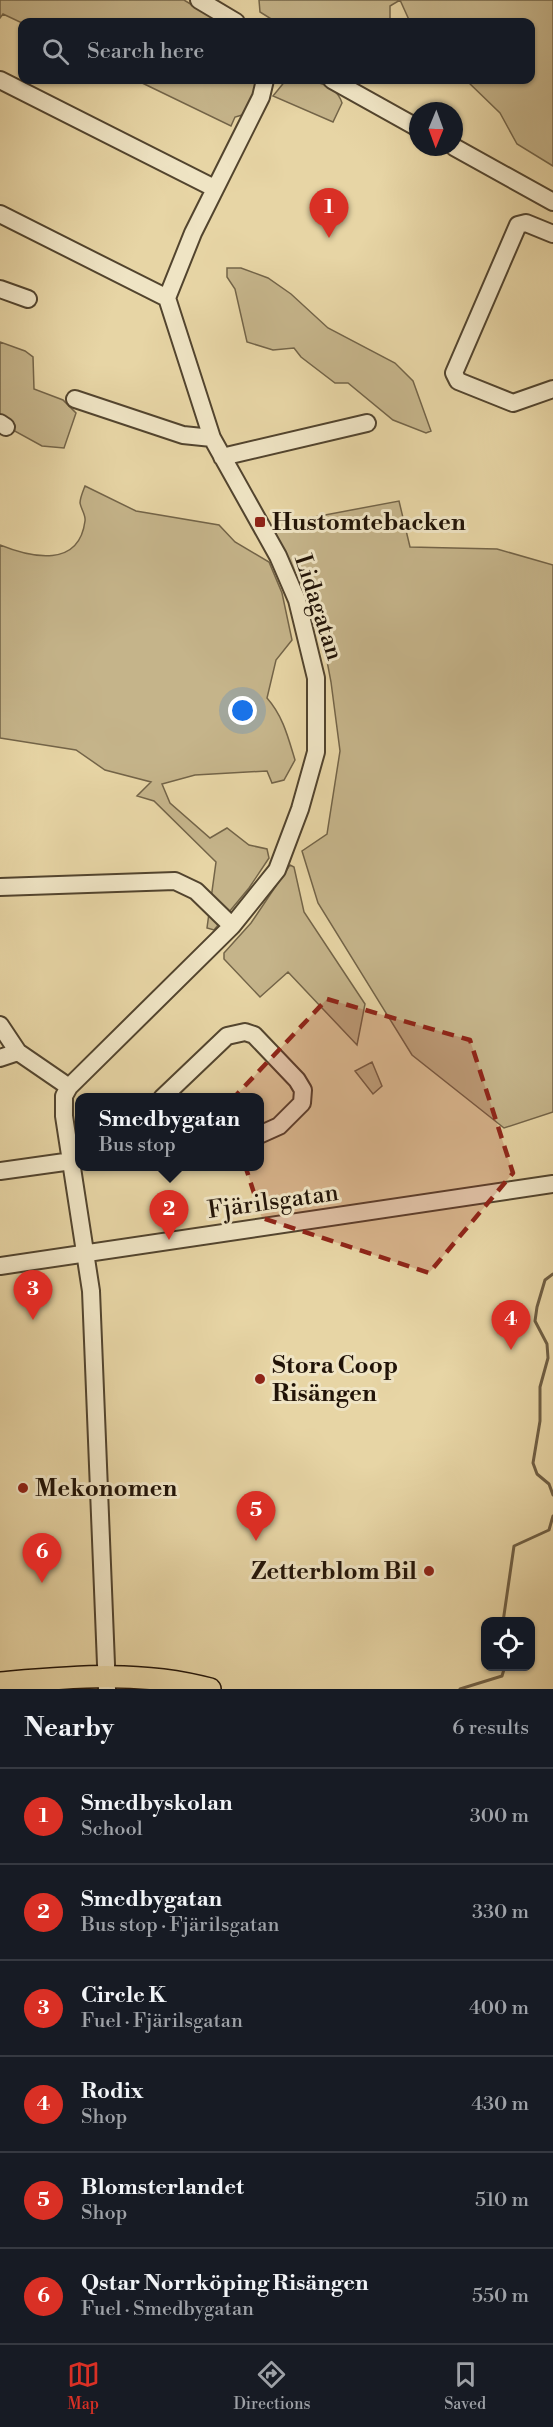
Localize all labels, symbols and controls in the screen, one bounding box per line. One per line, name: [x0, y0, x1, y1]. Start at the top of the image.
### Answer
search box: [18, 18, 535, 84]
icon: search: [39, 35, 72, 68]
text: Search here: [87, 38, 204, 65]
north arrow: [409, 102, 463, 156]
pin: 1: [310, 188, 348, 238]
place label: Hustomtebacken: [272, 508, 466, 538]
marker: Hustomtebacken: [253, 515, 267, 529]
street label: Lidagatan: [287, 551, 349, 664]
your location: [228, 696, 257, 725]
popup: [75, 1093, 264, 1171]
text: Smedbygatan: [99, 1106, 240, 1133]
text: Bus stop: [99, 1133, 176, 1158]
street label: Fjärilsgatan: [206, 1178, 341, 1226]
pin: 2: [150, 1190, 188, 1240]
pin: 3: [14, 1270, 52, 1320]
pin: 4: [492, 1300, 530, 1350]
place label: Stora Coop Risängen: [272, 1351, 398, 1409]
marker: Stora Coop Risängen: [253, 1372, 267, 1386]
place label: Mekonomen: [35, 1474, 177, 1504]
marker: Mekonomen: [16, 1481, 30, 1495]
pin: 5: [236, 1492, 276, 1541]
pin: 6: [22, 1534, 62, 1583]
place label: Zetterblom Bil: [251, 1557, 417, 1587]
marker: Zetterblom Bil: [422, 1564, 436, 1578]
map controls: [481, 1617, 535, 1671]
button: locate: [481, 1617, 535, 1671]
text: Nearby: [24, 1712, 114, 1744]
text: 6 results: [452, 1716, 529, 1741]
text: Smedbyskolan: [81, 1790, 233, 1817]
text: 1: [39, 1804, 48, 1829]
text: 300 m: [470, 1804, 529, 1829]
text: School: [81, 1817, 143, 1842]
text: Smedbygatan: [81, 1886, 222, 1913]
text: 2: [37, 1900, 50, 1925]
text: 330 m: [472, 1900, 529, 1925]
text: Bus stop · Fjärilsgatan: [81, 1913, 279, 1938]
text: Circle K: [81, 1982, 166, 2009]
text: 3: [37, 1996, 50, 2021]
text: 400 m: [469, 1996, 529, 2021]
text: Fuel · Fjärilsgatan: [81, 2009, 243, 2034]
text: Rodix: [81, 2078, 144, 2105]
text: 4: [37, 2092, 50, 2117]
text: 430 m: [471, 2092, 529, 2117]
text: Shop: [81, 2105, 127, 2130]
text: Blomsterlandet: [81, 2174, 244, 2201]
text: 5: [37, 2188, 50, 2213]
text: 510 m: [475, 2188, 529, 2213]
text: Shop: [81, 2201, 127, 2226]
text: Qstar Norrköping Risängen: [81, 2270, 369, 2297]
text: 6: [37, 2284, 50, 2309]
text: 550 m: [472, 2284, 529, 2309]
text: Fuel · Smedbygatan: [81, 2297, 254, 2322]
tab: Map: [67, 2358, 100, 2414]
tab: Directions: [233, 2358, 311, 2414]
tab: Saved: [444, 2358, 486, 2414]

